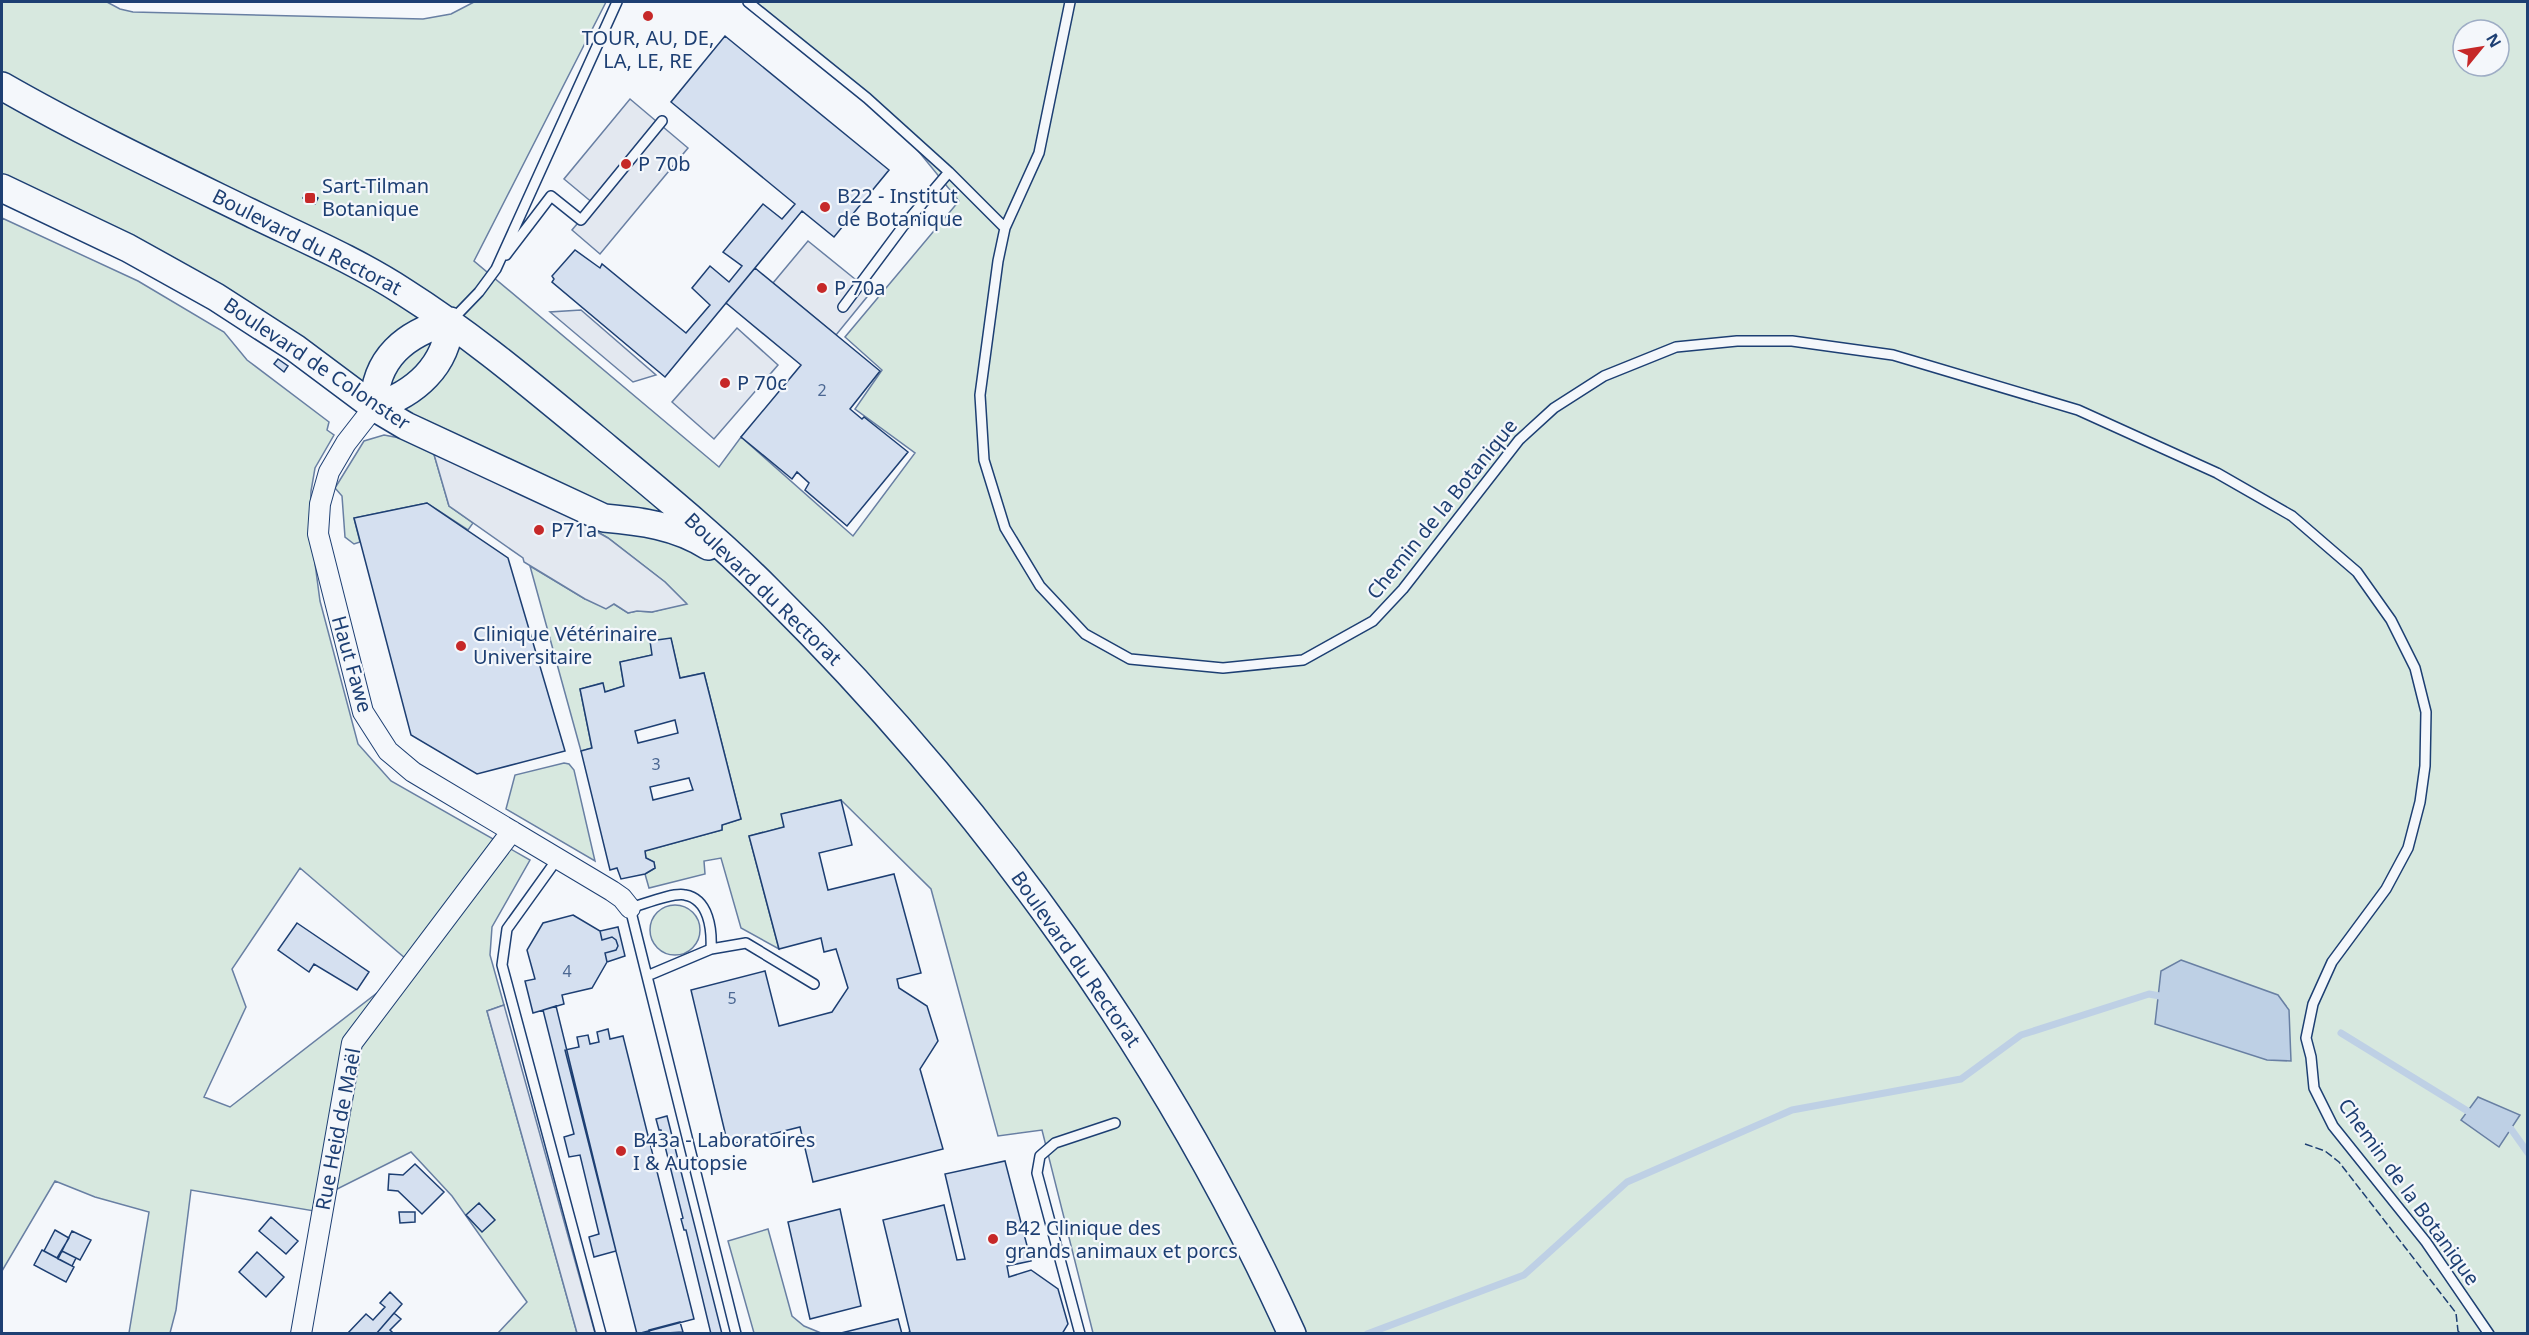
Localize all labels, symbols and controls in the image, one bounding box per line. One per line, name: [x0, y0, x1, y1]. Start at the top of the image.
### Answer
marker: TOUR, AU, DE, LA, LE, RE: [641, 9, 655, 23]
north arrow: [2451, 18, 2511, 78]
place label: TOUR, AU, DE, LA, LE, RE: [582, 24, 714, 74]
text: N: [2481, 29, 2507, 52]
place label: P 70b: [638, 150, 690, 177]
marker: P 70b: [619, 157, 633, 171]
place label: Sart-Tilman Botanique: [322, 172, 429, 222]
street label: Boulevard du Rectorat: [208, 182, 406, 301]
place label: B22 - Institut de Botanique: [837, 182, 963, 232]
marker: Sart-Tilman Botanique: [303, 191, 317, 205]
marker: B22 - Institut de Botanique: [818, 200, 832, 214]
place label: P 70a: [834, 274, 885, 301]
marker: P 70a: [815, 281, 829, 295]
street label: Boulevard de Colonster: [219, 291, 416, 436]
place label: P 70c: [737, 369, 787, 396]
marker: P 70c: [718, 376, 732, 390]
house number: 2: [817, 379, 827, 401]
street label: Chemin de la Botanique: [1360, 413, 1523, 605]
street label: Boulevard du Rectorat: [679, 506, 848, 671]
place label: P71a: [551, 516, 597, 543]
marker: P71a: [532, 523, 546, 537]
street label: Haut Fawe: [326, 612, 379, 715]
place label: Clinique Vétérinaire Universitaire: [473, 620, 657, 670]
marker: Clinique Vétérinaire Universitaire: [454, 639, 468, 653]
house number: 3: [651, 753, 661, 775]
street label: Boulevard du Rectorat: [1005, 865, 1147, 1052]
house number: 4: [562, 960, 572, 982]
house number: 5: [727, 987, 737, 1009]
street label: Rue Heid de Maël: [309, 1046, 366, 1212]
street label: Chemin de la Botanique: [2332, 1093, 2486, 1291]
place label: B43a - Laboratoires I & Autopsie: [633, 1126, 815, 1176]
marker: B43a - Laboratoires I & Autopsie: [614, 1144, 628, 1158]
place label: B42 Clinique des grands animaux et porcs: [1005, 1214, 1238, 1264]
marker: B42 Clinique des grands animaux et porcs: [986, 1232, 1000, 1246]

